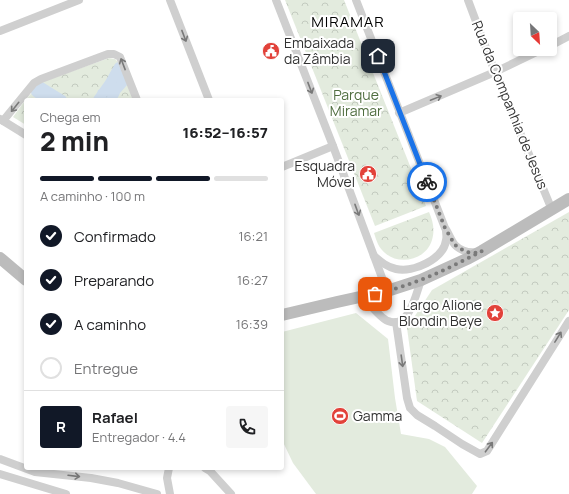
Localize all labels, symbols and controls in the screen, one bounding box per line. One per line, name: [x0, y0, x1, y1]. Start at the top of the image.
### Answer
district label: MIRAMAR: [311, 11, 385, 32]
north arrow: [513, 12, 557, 56]
map controls: [513, 12, 557, 56]
street label: Rua da Companhia de Jesus: [468, 18, 553, 192]
one-way arrow: [180, 30, 188, 42]
place label: Embaixada da Zâmbia: [284, 33, 354, 68]
pin: [361, 39, 395, 73]
public building icon: Embaixada da Zâmbia: [261, 41, 281, 61]
icon: home: [367, 45, 389, 67]
one-way arrow: [118, 58, 126, 70]
one-way arrow: [307, 82, 315, 94]
park label: Parque Miramar: [330, 85, 382, 120]
one-way arrow: [429, 94, 441, 101]
one-way arrow: [10, 102, 19, 112]
text: Chega em: [40, 108, 101, 126]
text: 16:52–16:57: [182, 122, 268, 143]
text: 2 min: [40, 123, 109, 159]
place label: Esquadra Móvel: [294, 156, 355, 191]
courier: [407, 162, 447, 202]
public building icon: Esquadra Móvel: [358, 164, 378, 184]
icon: bike: [416, 171, 438, 193]
text: A caminho · 100 m: [40, 187, 145, 205]
one-way arrow: [353, 204, 361, 216]
icon: check: [40, 225, 62, 247]
text: Confirmado: [74, 226, 156, 247]
text: 16:21: [238, 227, 268, 245]
icon: check: [40, 269, 62, 291]
text: Preparando: [74, 270, 154, 291]
text: 16:27: [237, 271, 268, 289]
pin: [358, 277, 392, 311]
icon: bag: [364, 283, 386, 305]
place label: Largo Alione Blondin Beye: [399, 295, 482, 330]
place icon: Largo Alione Blondin Beye: [485, 303, 505, 323]
icon: check: [40, 313, 62, 335]
text: A caminho: [74, 314, 146, 335]
text: 16:39: [236, 315, 268, 333]
one-way arrow: [555, 331, 563, 343]
one-way arrow: [398, 354, 406, 367]
text: Entregue: [74, 358, 138, 379]
button: phone: [226, 406, 268, 448]
sports icon: Gamma: [330, 406, 350, 426]
place label: Gamma: [353, 406, 402, 425]
text: Rafael: [92, 407, 138, 428]
text: R: [56, 416, 66, 437]
text: Entregador · 4.4: [92, 428, 186, 446]
one-way arrow: [485, 441, 493, 452]
one-way arrow: [67, 472, 80, 480]

